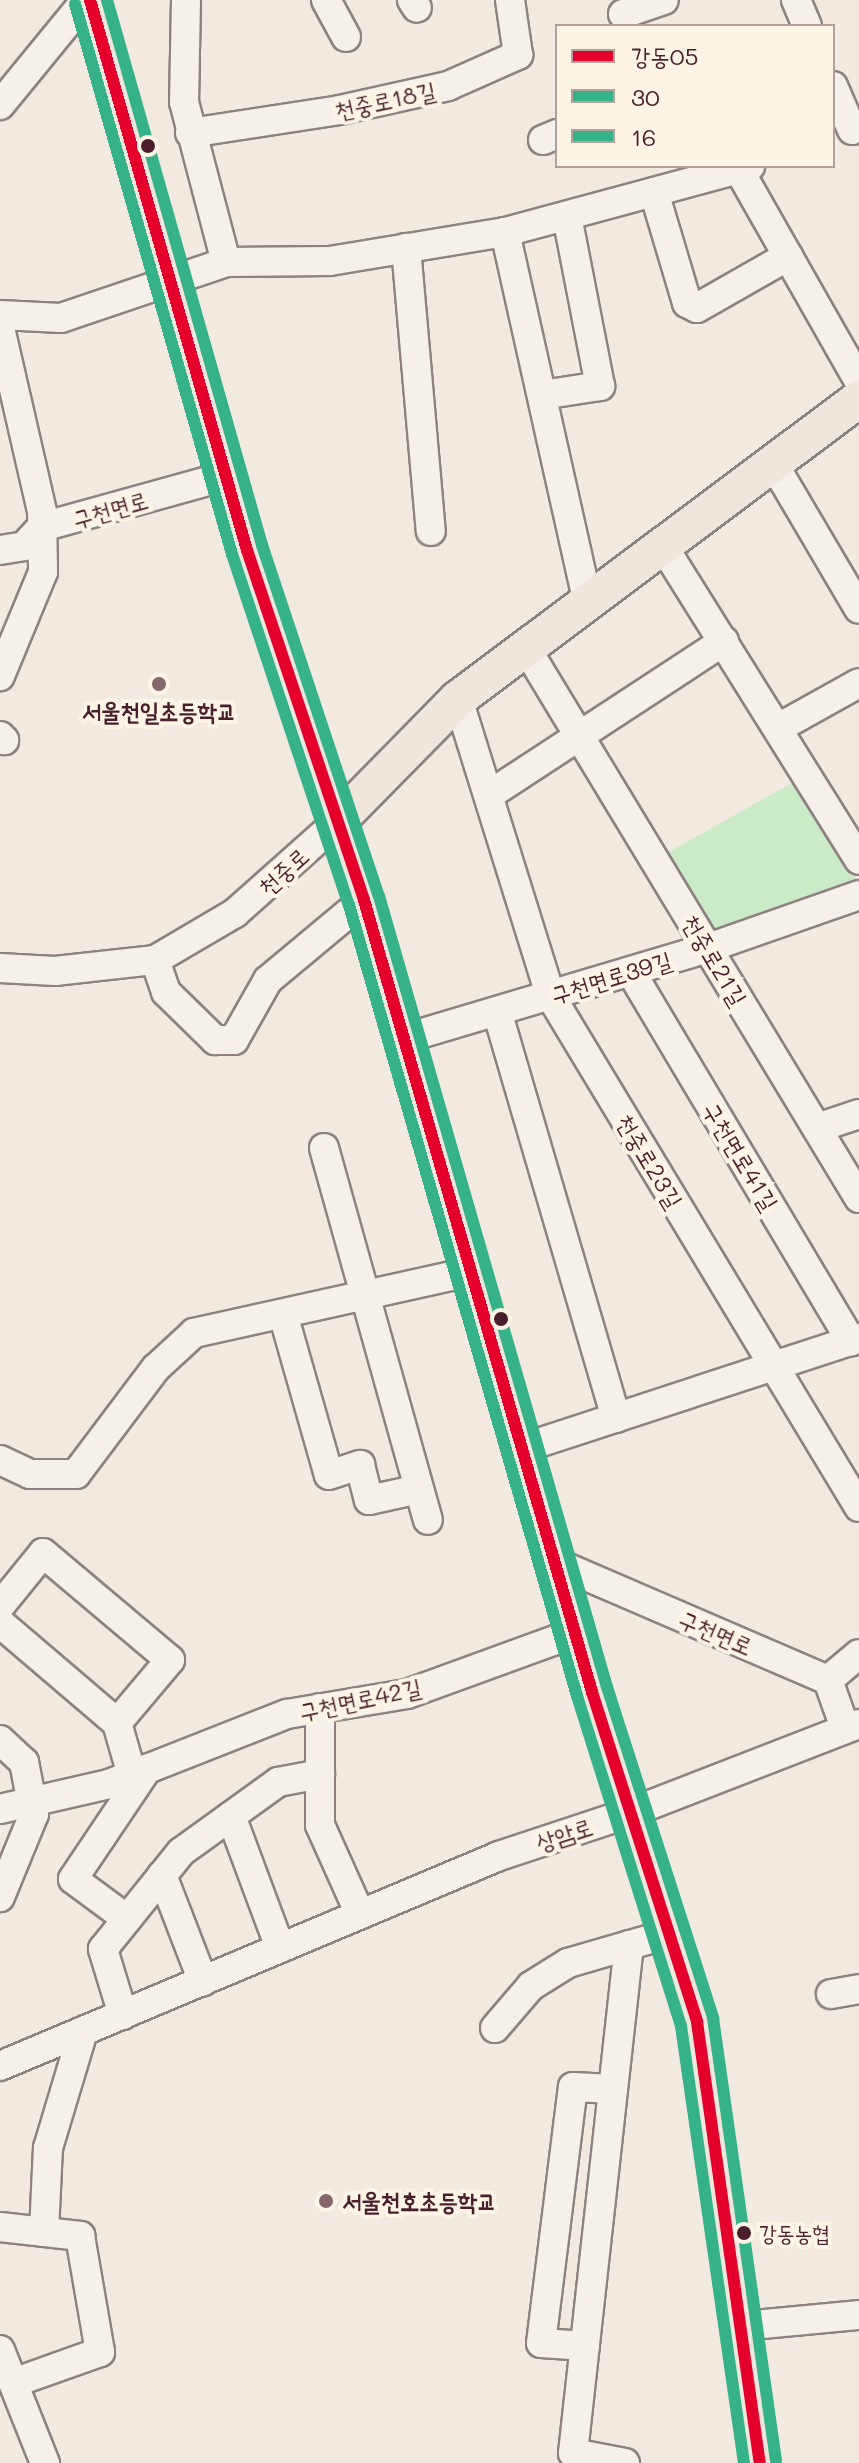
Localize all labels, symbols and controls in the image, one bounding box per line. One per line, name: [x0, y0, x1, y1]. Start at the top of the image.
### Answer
legend: [555, 24, 835, 168]
text: 강동05: [631, 40, 698, 71]
street label: 천중로18길: [332, 75, 438, 125]
text: 30: [631, 81, 660, 112]
text: 16: [631, 121, 656, 152]
unlabelled marker: [140, 138, 156, 154]
street label: 구천면로: [69, 485, 151, 533]
marker: 서울천일초등학교: [150, 675, 168, 693]
place label: 서울천일초등학교: [82, 697, 236, 725]
street label: 천중로: [252, 841, 314, 901]
street label: 천중로21길: [677, 909, 753, 1011]
street label: 구천면로39길: [547, 945, 675, 1009]
street label: 구천면로41길: [697, 1097, 785, 1215]
street label: 천중로23길: [611, 1109, 689, 1213]
unlabelled marker: [493, 1311, 509, 1327]
street label: 구천면로: [675, 1604, 757, 1660]
street label: 구천면로42길: [296, 1672, 424, 1726]
street label: 상암로: [532, 1811, 596, 1857]
place label: 서울천호초등학교: [342, 2187, 496, 2215]
marker: 서울천호초등학교: [317, 2192, 335, 2210]
place label: 강동농협: [759, 2220, 830, 2246]
marker: 강동농협: [736, 2225, 752, 2241]

